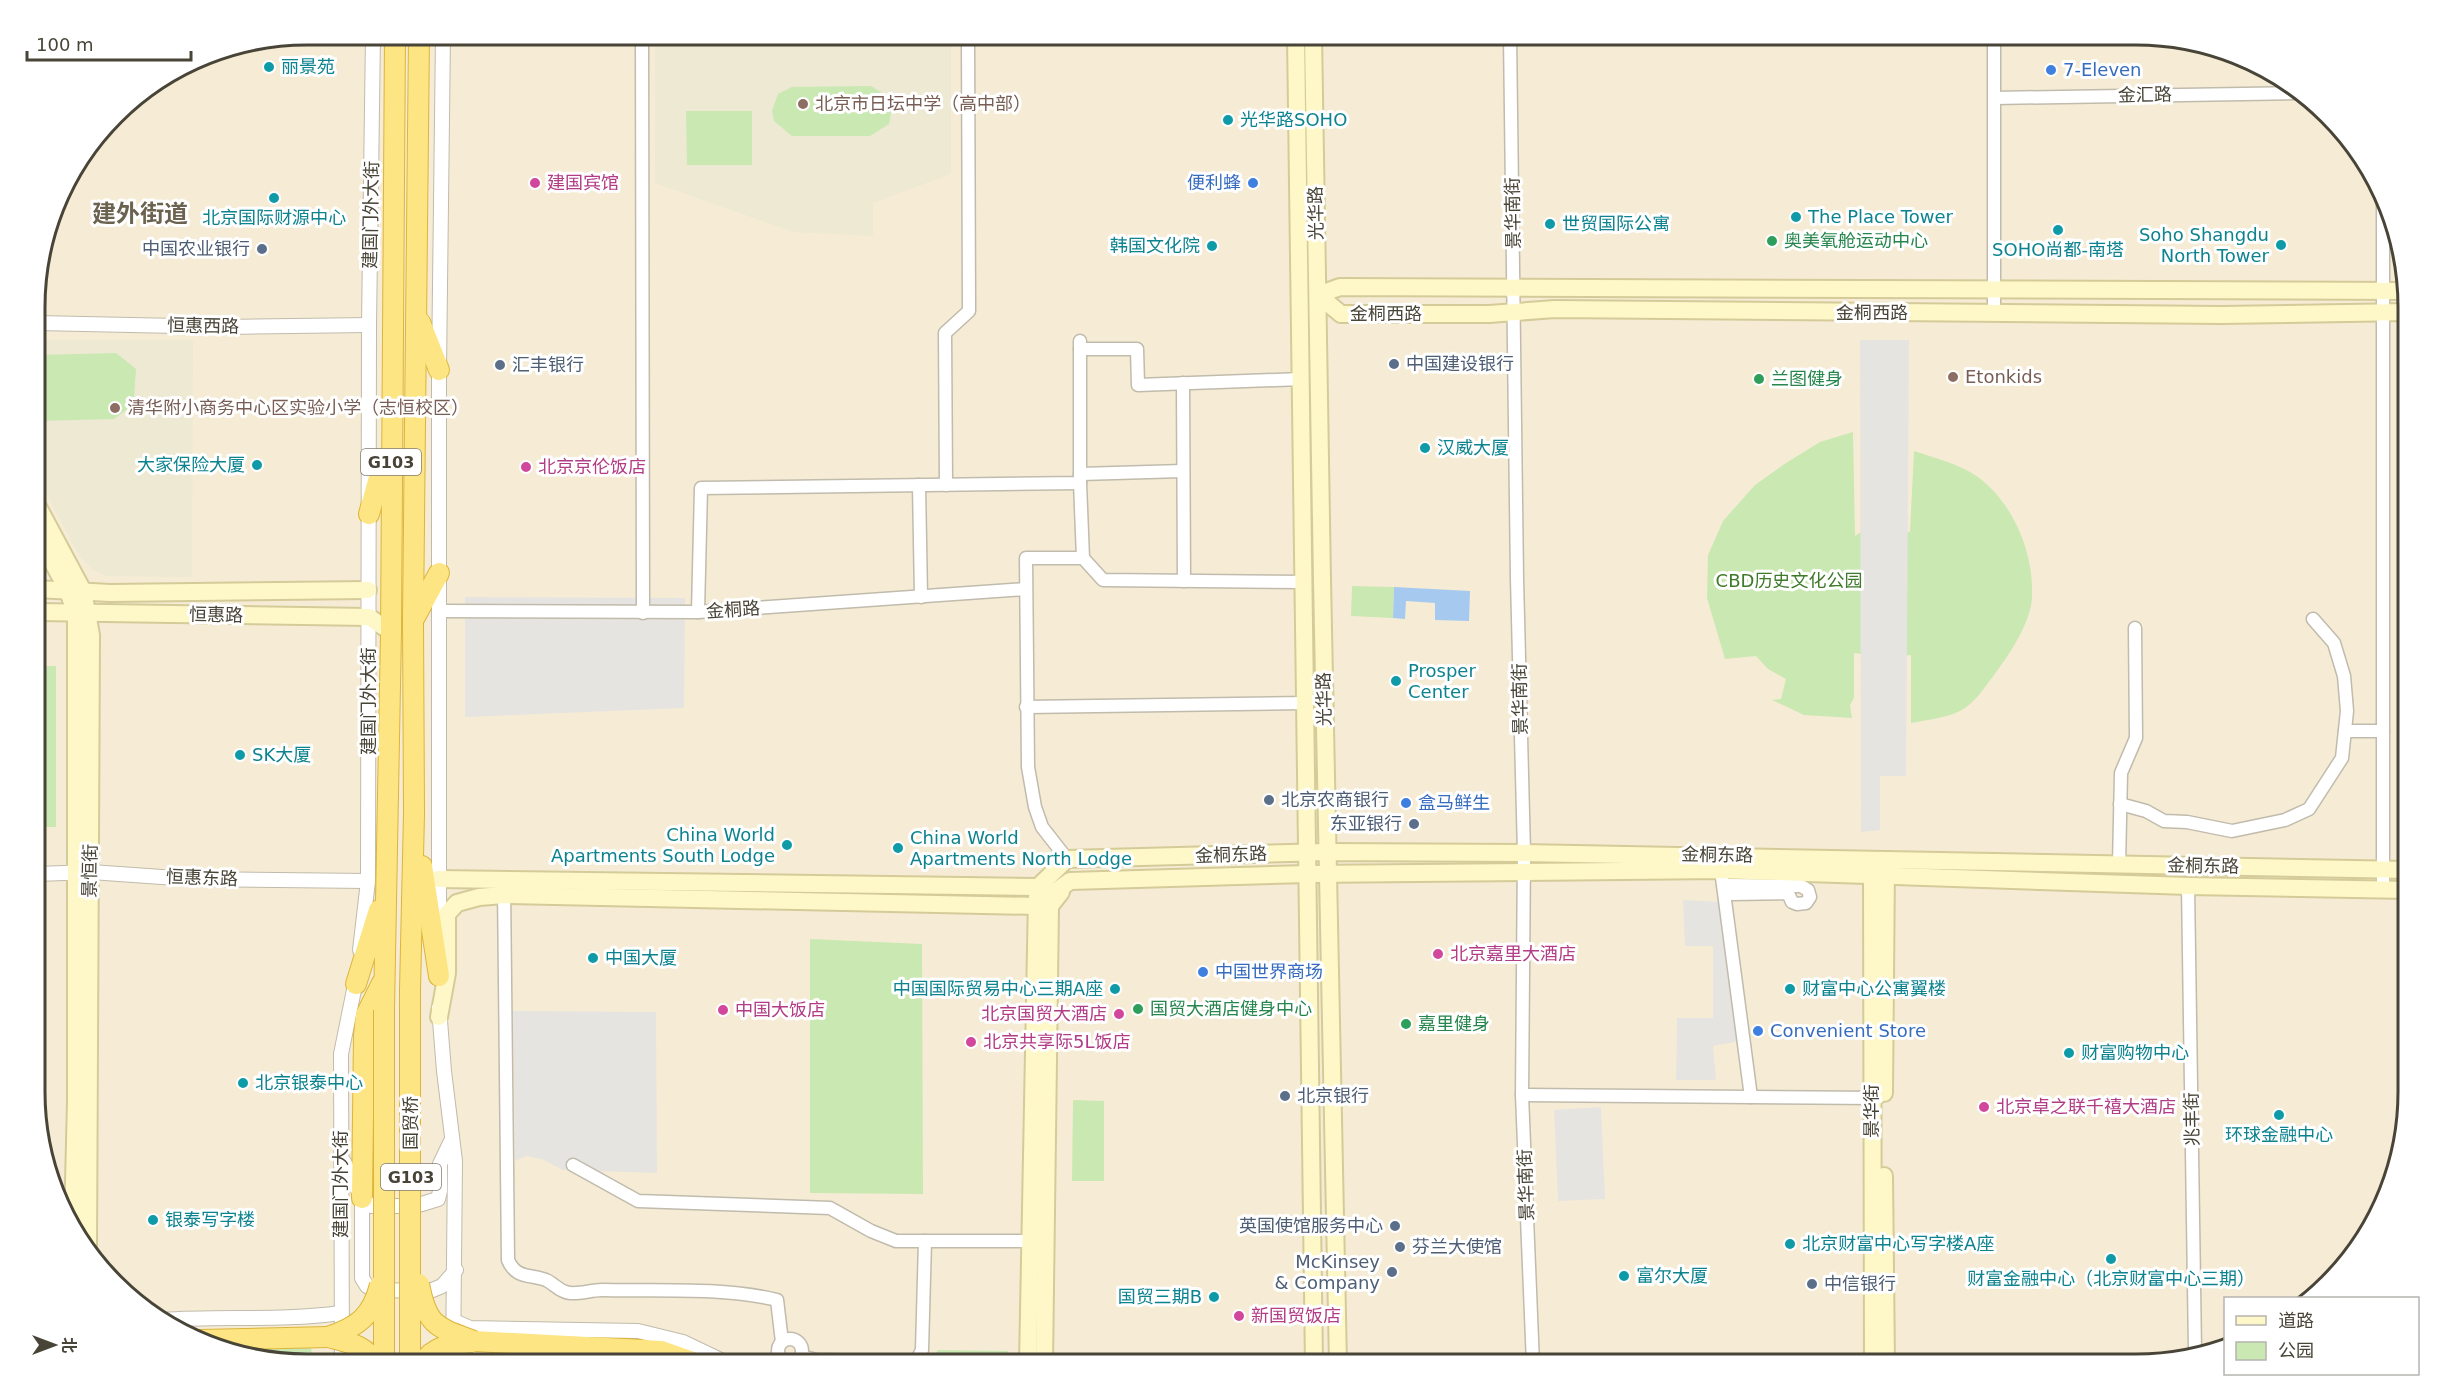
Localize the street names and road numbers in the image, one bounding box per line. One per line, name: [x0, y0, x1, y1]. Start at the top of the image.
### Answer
street label: 金汇路: [2118, 84, 2172, 105]
street label: 建国门外大街: [359, 161, 382, 269]
street label: 景华南街: [1501, 177, 1524, 249]
street label: 光华路: [1305, 186, 1326, 240]
street label: 金桐西路: [1836, 302, 1908, 323]
street label: 金桐西路: [1350, 303, 1422, 324]
street label: 恒惠西路: [167, 314, 239, 337]
road number: G103: [361, 449, 421, 475]
street label: 金桐路: [705, 597, 761, 622]
street label: 恒惠路: [189, 604, 243, 625]
street label: 建国门外大街: [358, 647, 379, 755]
street label: 景华南街: [1508, 663, 1531, 735]
street label: 光华路: [1313, 672, 1334, 726]
street label: 金桐东路: [1195, 843, 1267, 866]
street label: 金桐东路: [1681, 843, 1753, 866]
street label: 景恒街: [79, 844, 100, 898]
street label: 金桐东路: [2167, 854, 2239, 877]
street label: 恒惠东路: [166, 866, 238, 889]
street label: 景华街: [1861, 1084, 1882, 1138]
street label: 兆丰街: [2181, 1092, 2202, 1146]
street label: 国贸桥: [400, 1096, 421, 1150]
street label: 建国门外大街: [330, 1130, 351, 1238]
street label: 景华南街: [1514, 1149, 1537, 1221]
road number: G103: [381, 1164, 441, 1190]

